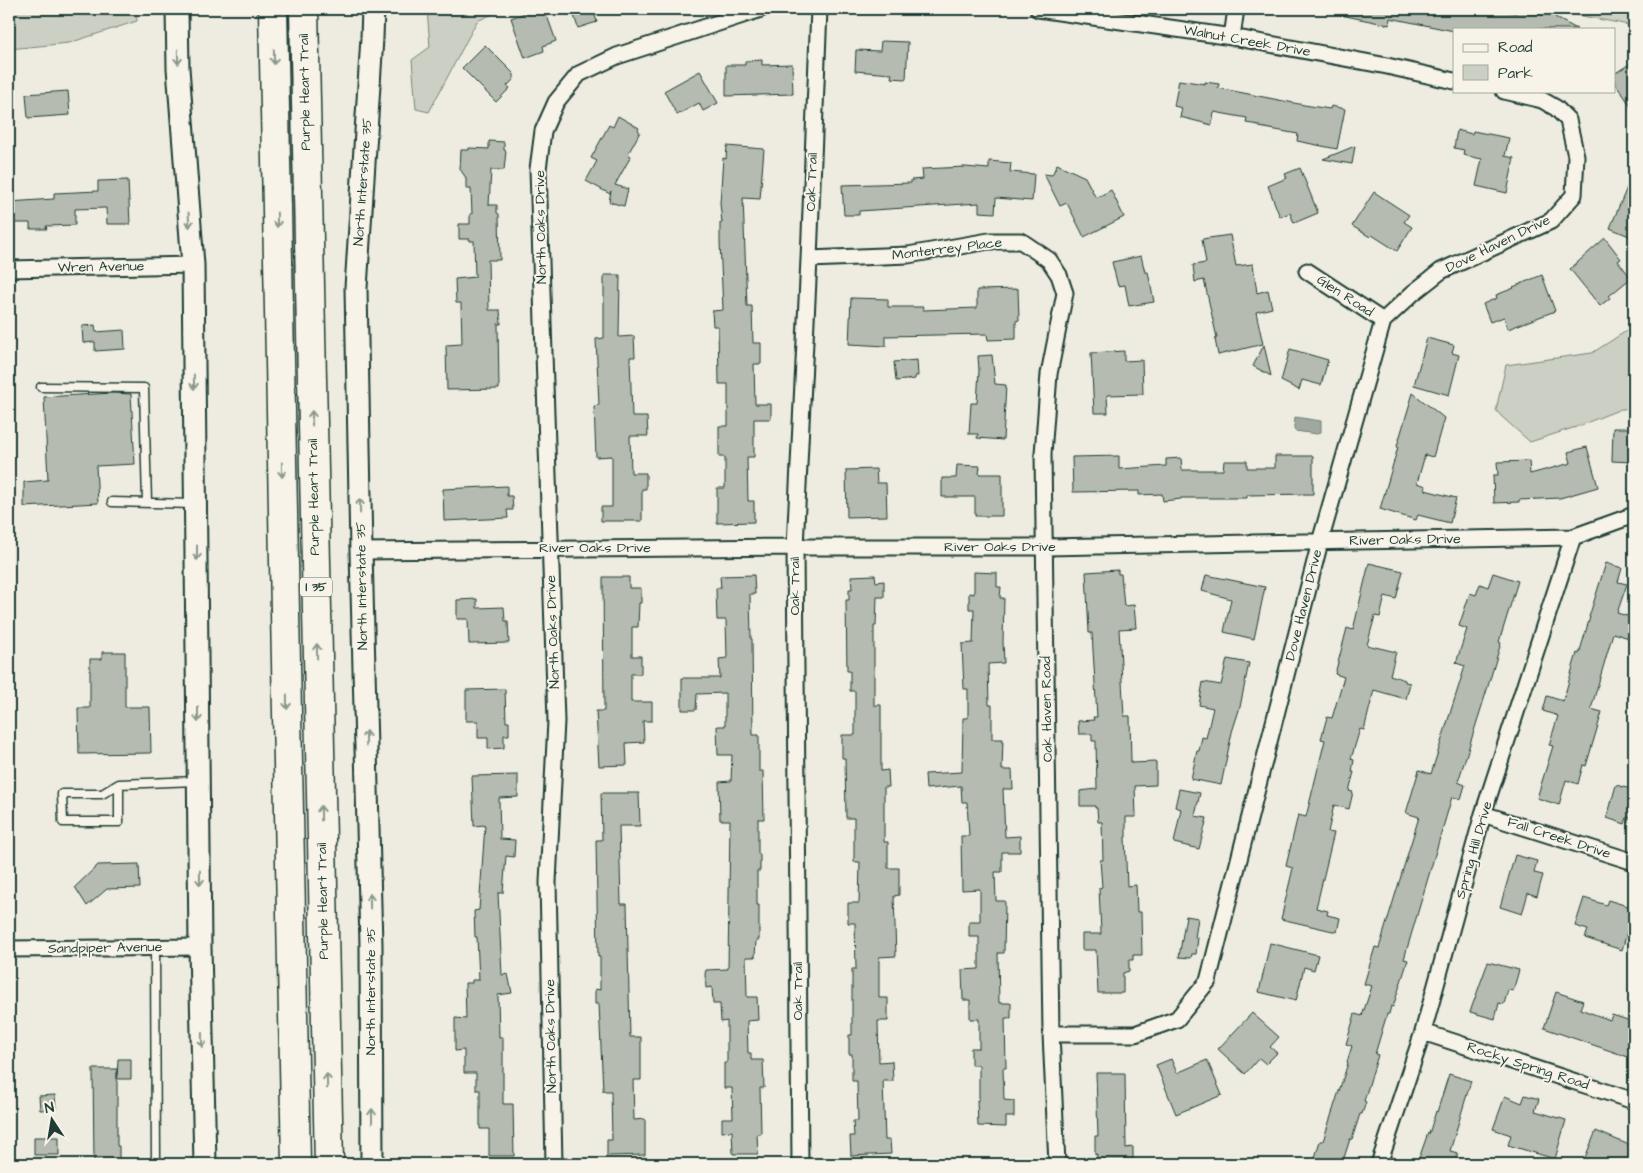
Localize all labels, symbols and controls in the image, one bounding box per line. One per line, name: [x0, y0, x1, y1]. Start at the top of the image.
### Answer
street label: Walnut Creek Drive: [1182, 20, 1312, 62]
legend: [1453, 28, 1616, 92]
street label: Purple Heart Trail: [294, 33, 316, 151]
text: Road: [1498, 37, 1533, 58]
one-way arrow: [173, 49, 183, 65]
one-way arrow: [269, 49, 279, 65]
text: Park: [1498, 63, 1533, 84]
street label: North Interstate 35: [349, 117, 377, 247]
street label: Oak Trail: [801, 152, 823, 212]
street label: North Oaks Drive: [530, 169, 552, 284]
street label: Dove Haven Drive: [1442, 210, 1554, 278]
one-way arrow: [185, 211, 194, 227]
one-way arrow: [272, 212, 282, 228]
street label: Monterrey Place: [891, 232, 1004, 266]
street label: Wren Avenue: [58, 256, 145, 278]
street label: Glen Road: [1313, 270, 1377, 322]
one-way arrow: [190, 374, 199, 390]
one-way arrow: [307, 410, 317, 426]
street label: Purple Heart Trail: [303, 438, 325, 556]
one-way arrow: [277, 462, 287, 478]
one-way arrow: [355, 498, 365, 514]
street label: North Interstate 35: [351, 522, 373, 650]
street label: River Oaks Drive: [1349, 529, 1461, 551]
street label: River Oaks Drive: [944, 537, 1056, 557]
street label: River Oaks Drive: [539, 538, 651, 558]
one-way arrow: [192, 544, 201, 560]
street label: Dove Haven Drive: [1280, 547, 1328, 663]
street label: Oak Trail: [785, 557, 805, 615]
street label: North Oaks Drive: [541, 574, 565, 689]
road number: I 35: [300, 578, 332, 596]
one-way arrow: [313, 643, 322, 659]
street label: Oak Haven Road: [1036, 656, 1058, 762]
one-way arrow: [282, 694, 292, 710]
one-way arrow: [193, 706, 203, 723]
one-way arrow: [361, 730, 371, 746]
street label: Spring Hill Drive: [1450, 798, 1498, 901]
one-way arrow: [316, 805, 326, 822]
street label: Fall Creek Drive: [1505, 812, 1614, 864]
street label: Purple Heart Trail: [312, 842, 334, 960]
one-way arrow: [195, 869, 204, 885]
one-way arrow: [365, 893, 375, 909]
street label: North Interstate 35: [361, 927, 381, 1055]
street label: Sandpiper Avenue: [48, 937, 163, 959]
street label: Oak Trail: [788, 962, 808, 1020]
street label: North Oaks Drive: [540, 978, 562, 1093]
one-way arrow: [197, 1032, 207, 1048]
street label: Rocky Spring Road: [1464, 1037, 1592, 1095]
one-way arrow: [322, 1073, 332, 1089]
north arrow: [28, 1096, 78, 1146]
text: N: [43, 1098, 56, 1119]
one-way arrow: [367, 1108, 377, 1124]

